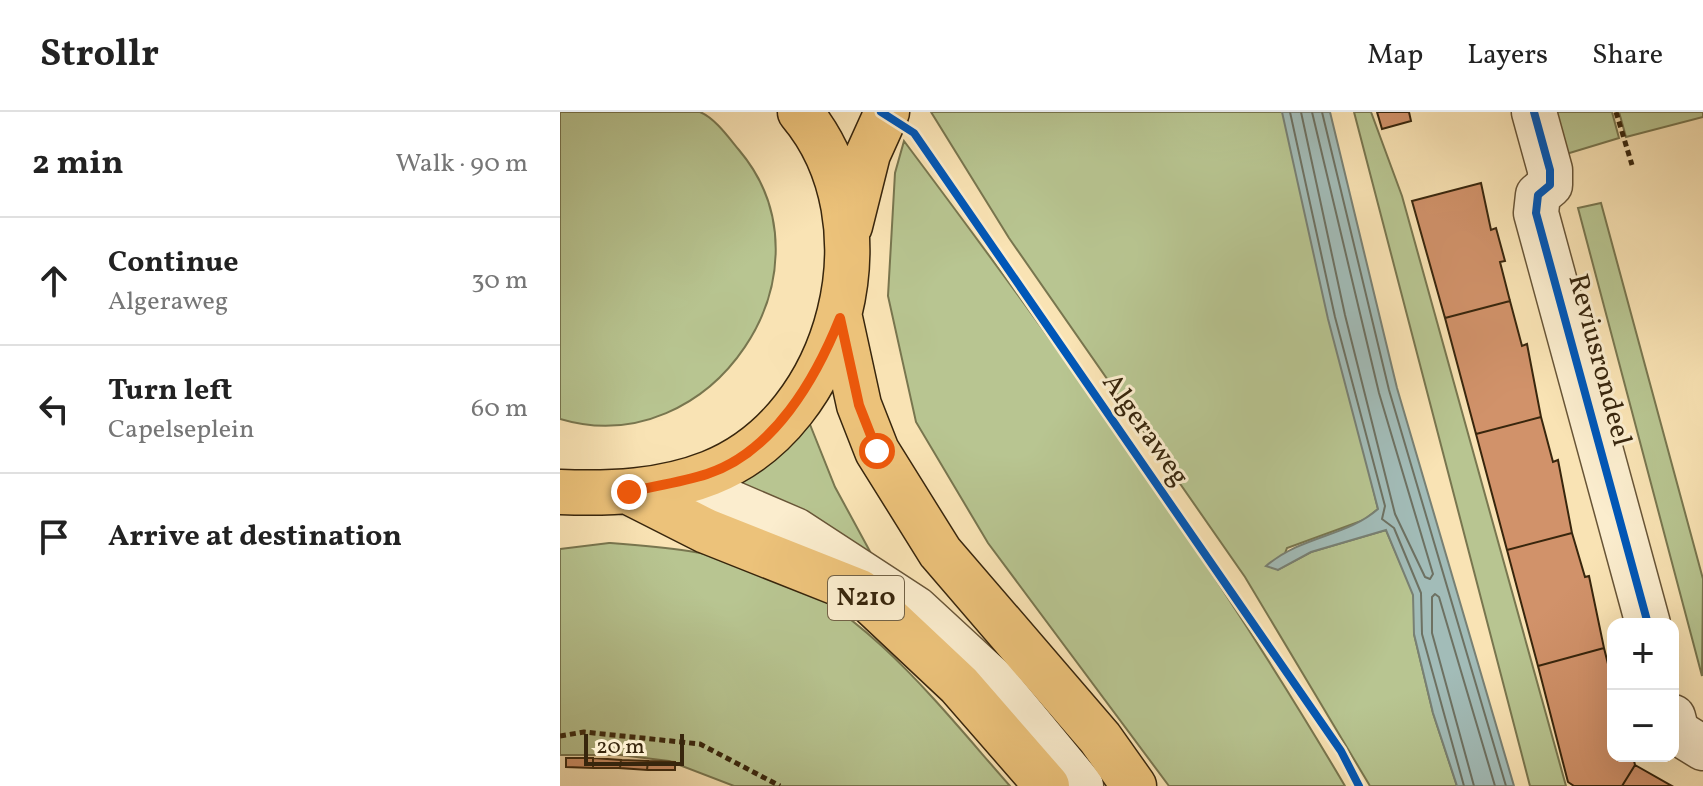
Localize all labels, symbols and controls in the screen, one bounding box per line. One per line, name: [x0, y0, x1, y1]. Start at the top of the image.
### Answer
text: Strollr: [40, 29, 159, 82]
text: Map: [1367, 36, 1423, 75]
text: Layers: [1467, 36, 1548, 75]
text: Share: [1592, 36, 1663, 75]
text: 2 min: [32, 141, 124, 188]
text: Walk · 90 m: [396, 146, 528, 182]
text: Continue: [108, 242, 239, 284]
icon: ahead: [32, 259, 76, 303]
text: 30 m: [471, 263, 528, 299]
street label: Reviusrondeel: [1557, 270, 1641, 450]
text: Algeraweg: [108, 284, 228, 320]
street label: Algeraweg: [1092, 366, 1198, 494]
text: Turn left: [108, 370, 232, 412]
icon: left: [32, 387, 76, 431]
text: 60 m: [471, 391, 528, 427]
text: Capelseplein: [108, 412, 254, 448]
route start: [859, 433, 895, 469]
route end: [611, 474, 647, 510]
icon: arrive: [32, 515, 76, 559]
text: Arrive at destination: [108, 516, 402, 558]
road number: N210: [828, 576, 904, 620]
map controls: [1607, 618, 1679, 762]
button: +: [1607, 618, 1679, 690]
button: −: [1607, 690, 1679, 762]
scale bar: [584, 730, 684, 766]
text: 20 m: [596, 732, 645, 763]

